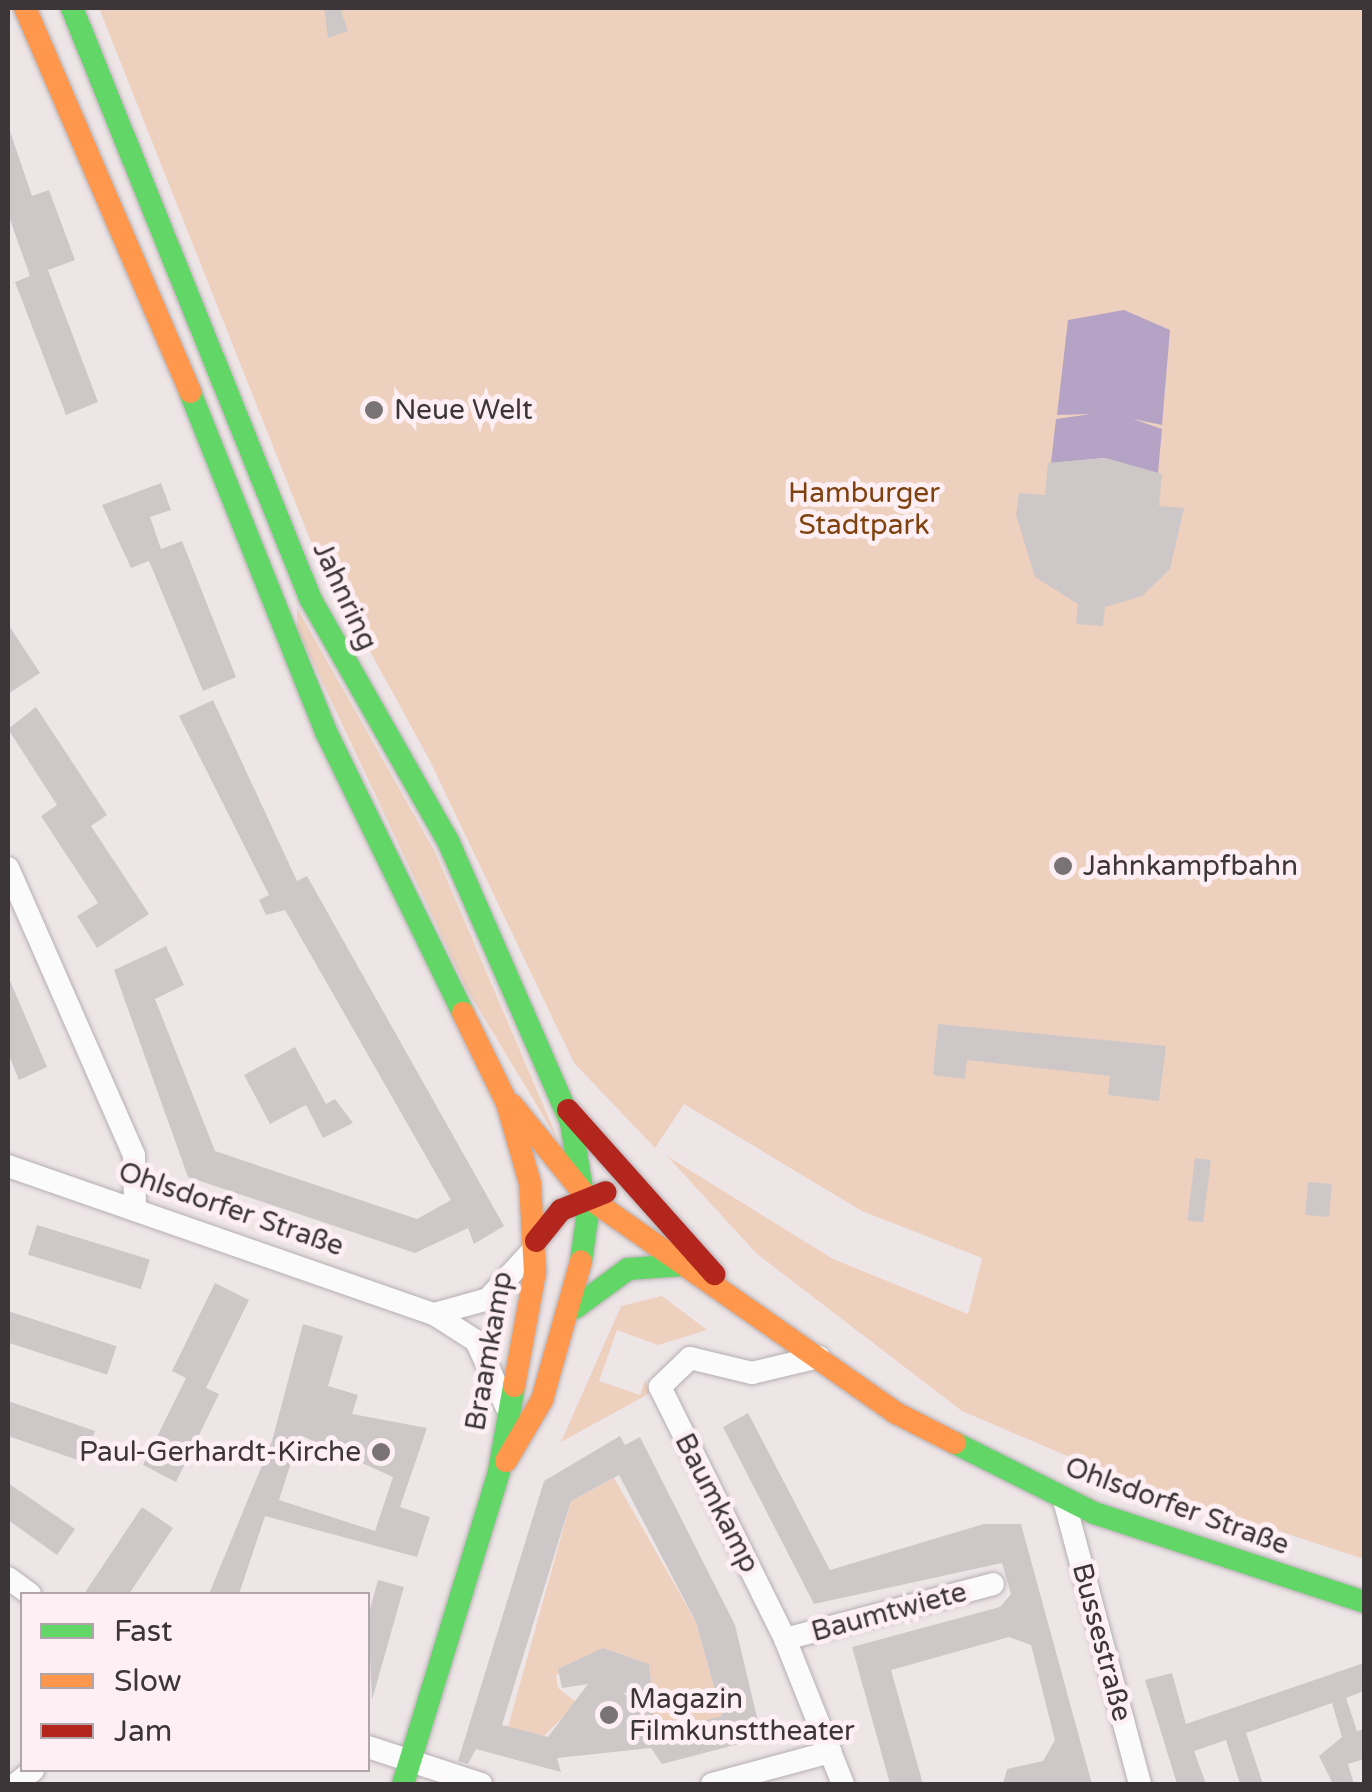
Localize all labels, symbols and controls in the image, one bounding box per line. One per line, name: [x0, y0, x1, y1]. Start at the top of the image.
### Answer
place label: Neue Welt: [394, 393, 533, 427]
marker: Neue Welt: [363, 399, 385, 421]
park label: Hamburger Stadtpark: [788, 476, 940, 542]
street label: Jahnring: [305, 537, 385, 655]
place label: Jahnkampfbahn: [1083, 849, 1298, 883]
marker: Jahnkampfbahn: [1052, 855, 1074, 877]
street label: Ohlsdorfer Straße: [114, 1155, 348, 1263]
street label: Braamkamp: [458, 1269, 520, 1433]
street label: Baumkamp: [668, 1428, 766, 1578]
place label: Paul-Gerhardt-Kirche: [79, 1435, 361, 1469]
marker: Paul-Gerhardt-Kirche: [370, 1441, 392, 1463]
street label: Ohlsdorfer Straße: [1060, 1450, 1294, 1562]
street label: Bussestraße: [1065, 1559, 1139, 1725]
street label: Baumtwiete: [808, 1575, 970, 1649]
legend: [20, 1592, 370, 1772]
text: Fast: [114, 1613, 173, 1650]
text: Slow: [114, 1663, 182, 1700]
place label: Magazin Filmkunsttheater: [629, 1682, 855, 1748]
marker: Magazin Filmkunsttheater: [598, 1704, 620, 1726]
text: Jam: [114, 1713, 172, 1750]

